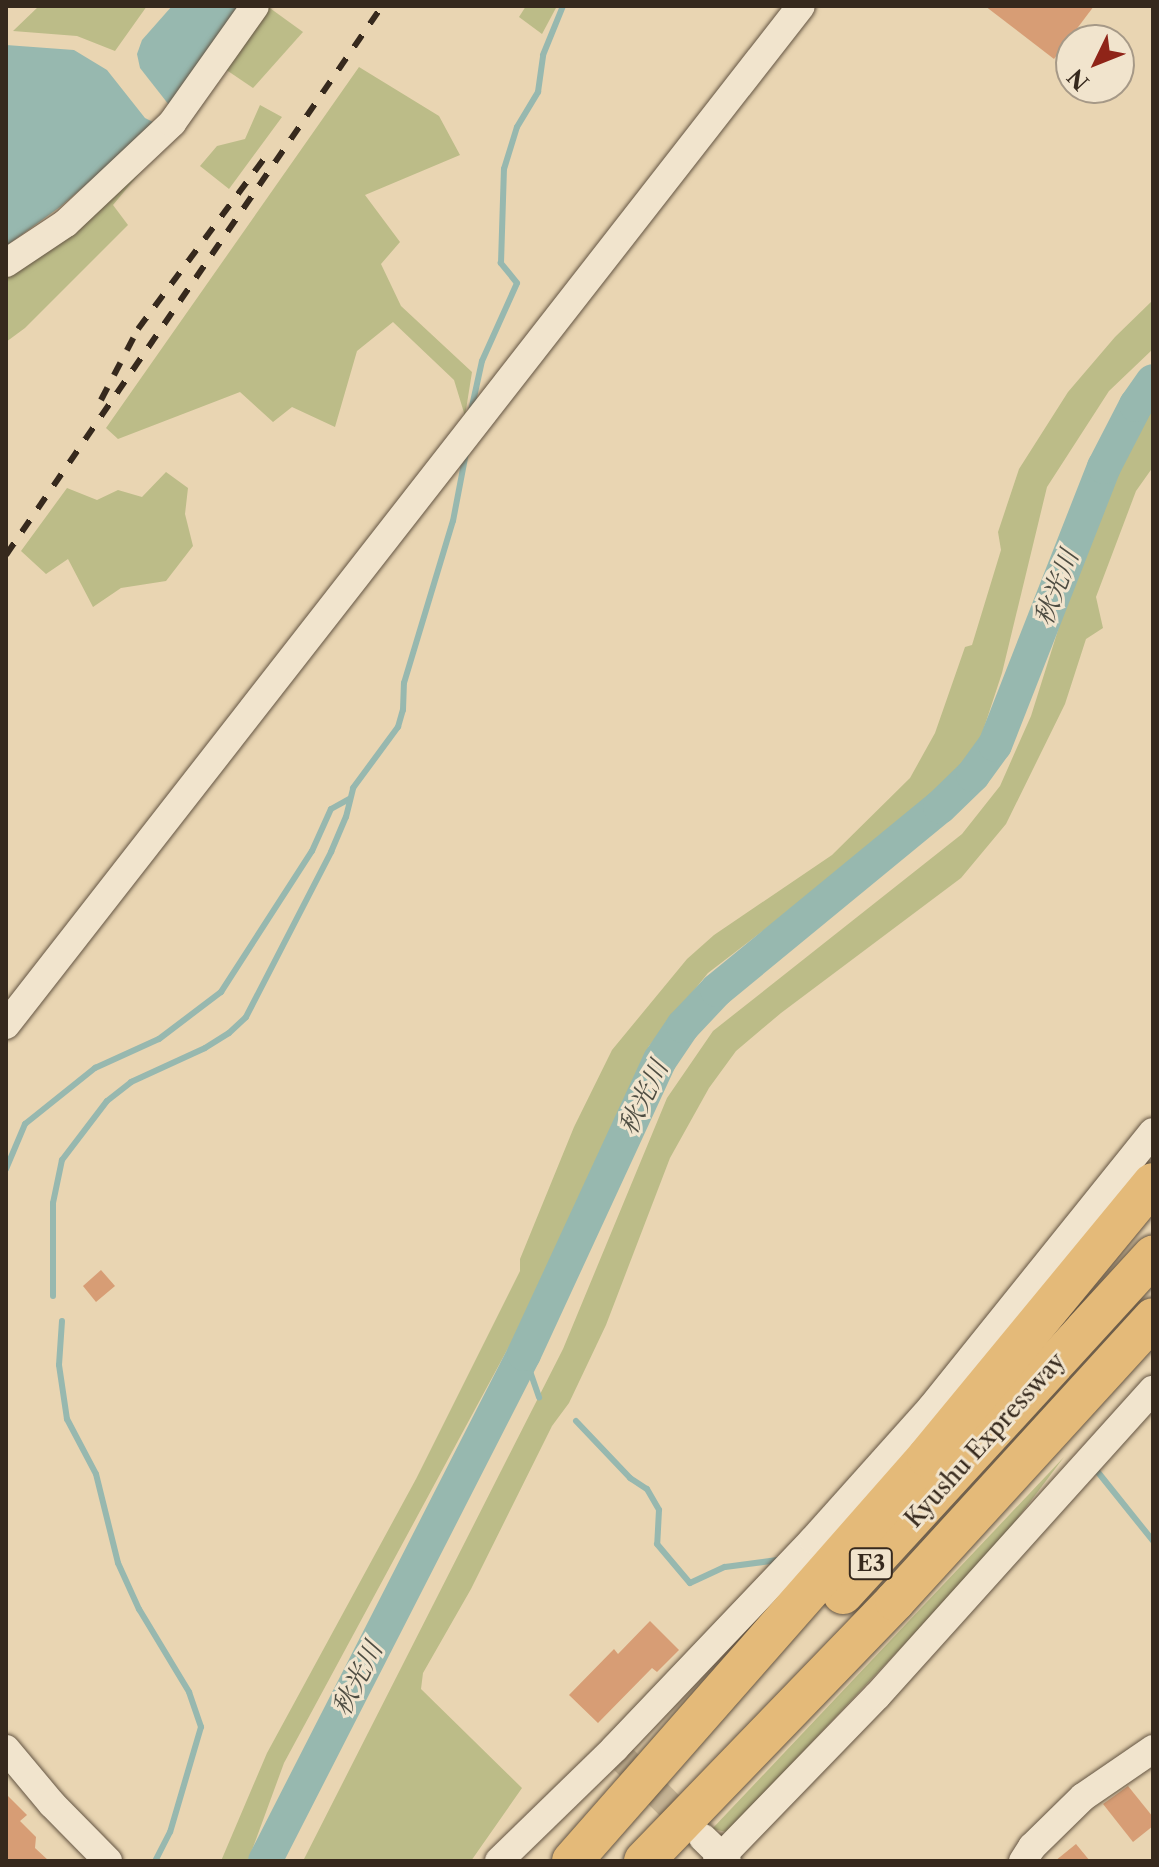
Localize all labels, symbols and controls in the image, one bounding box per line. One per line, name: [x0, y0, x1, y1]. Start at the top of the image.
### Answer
north arrow: [1055, 24, 1135, 104]
text: N: [1062, 63, 1095, 96]
water label: 秋光川: [1028, 546, 1086, 630]
water label: 秋光川: [613, 1056, 675, 1140]
street label: Kyushu Expressway: [899, 1347, 1071, 1533]
road number: E3: [847, 1546, 895, 1582]
water label: 秋光川: [326, 1637, 390, 1721]

